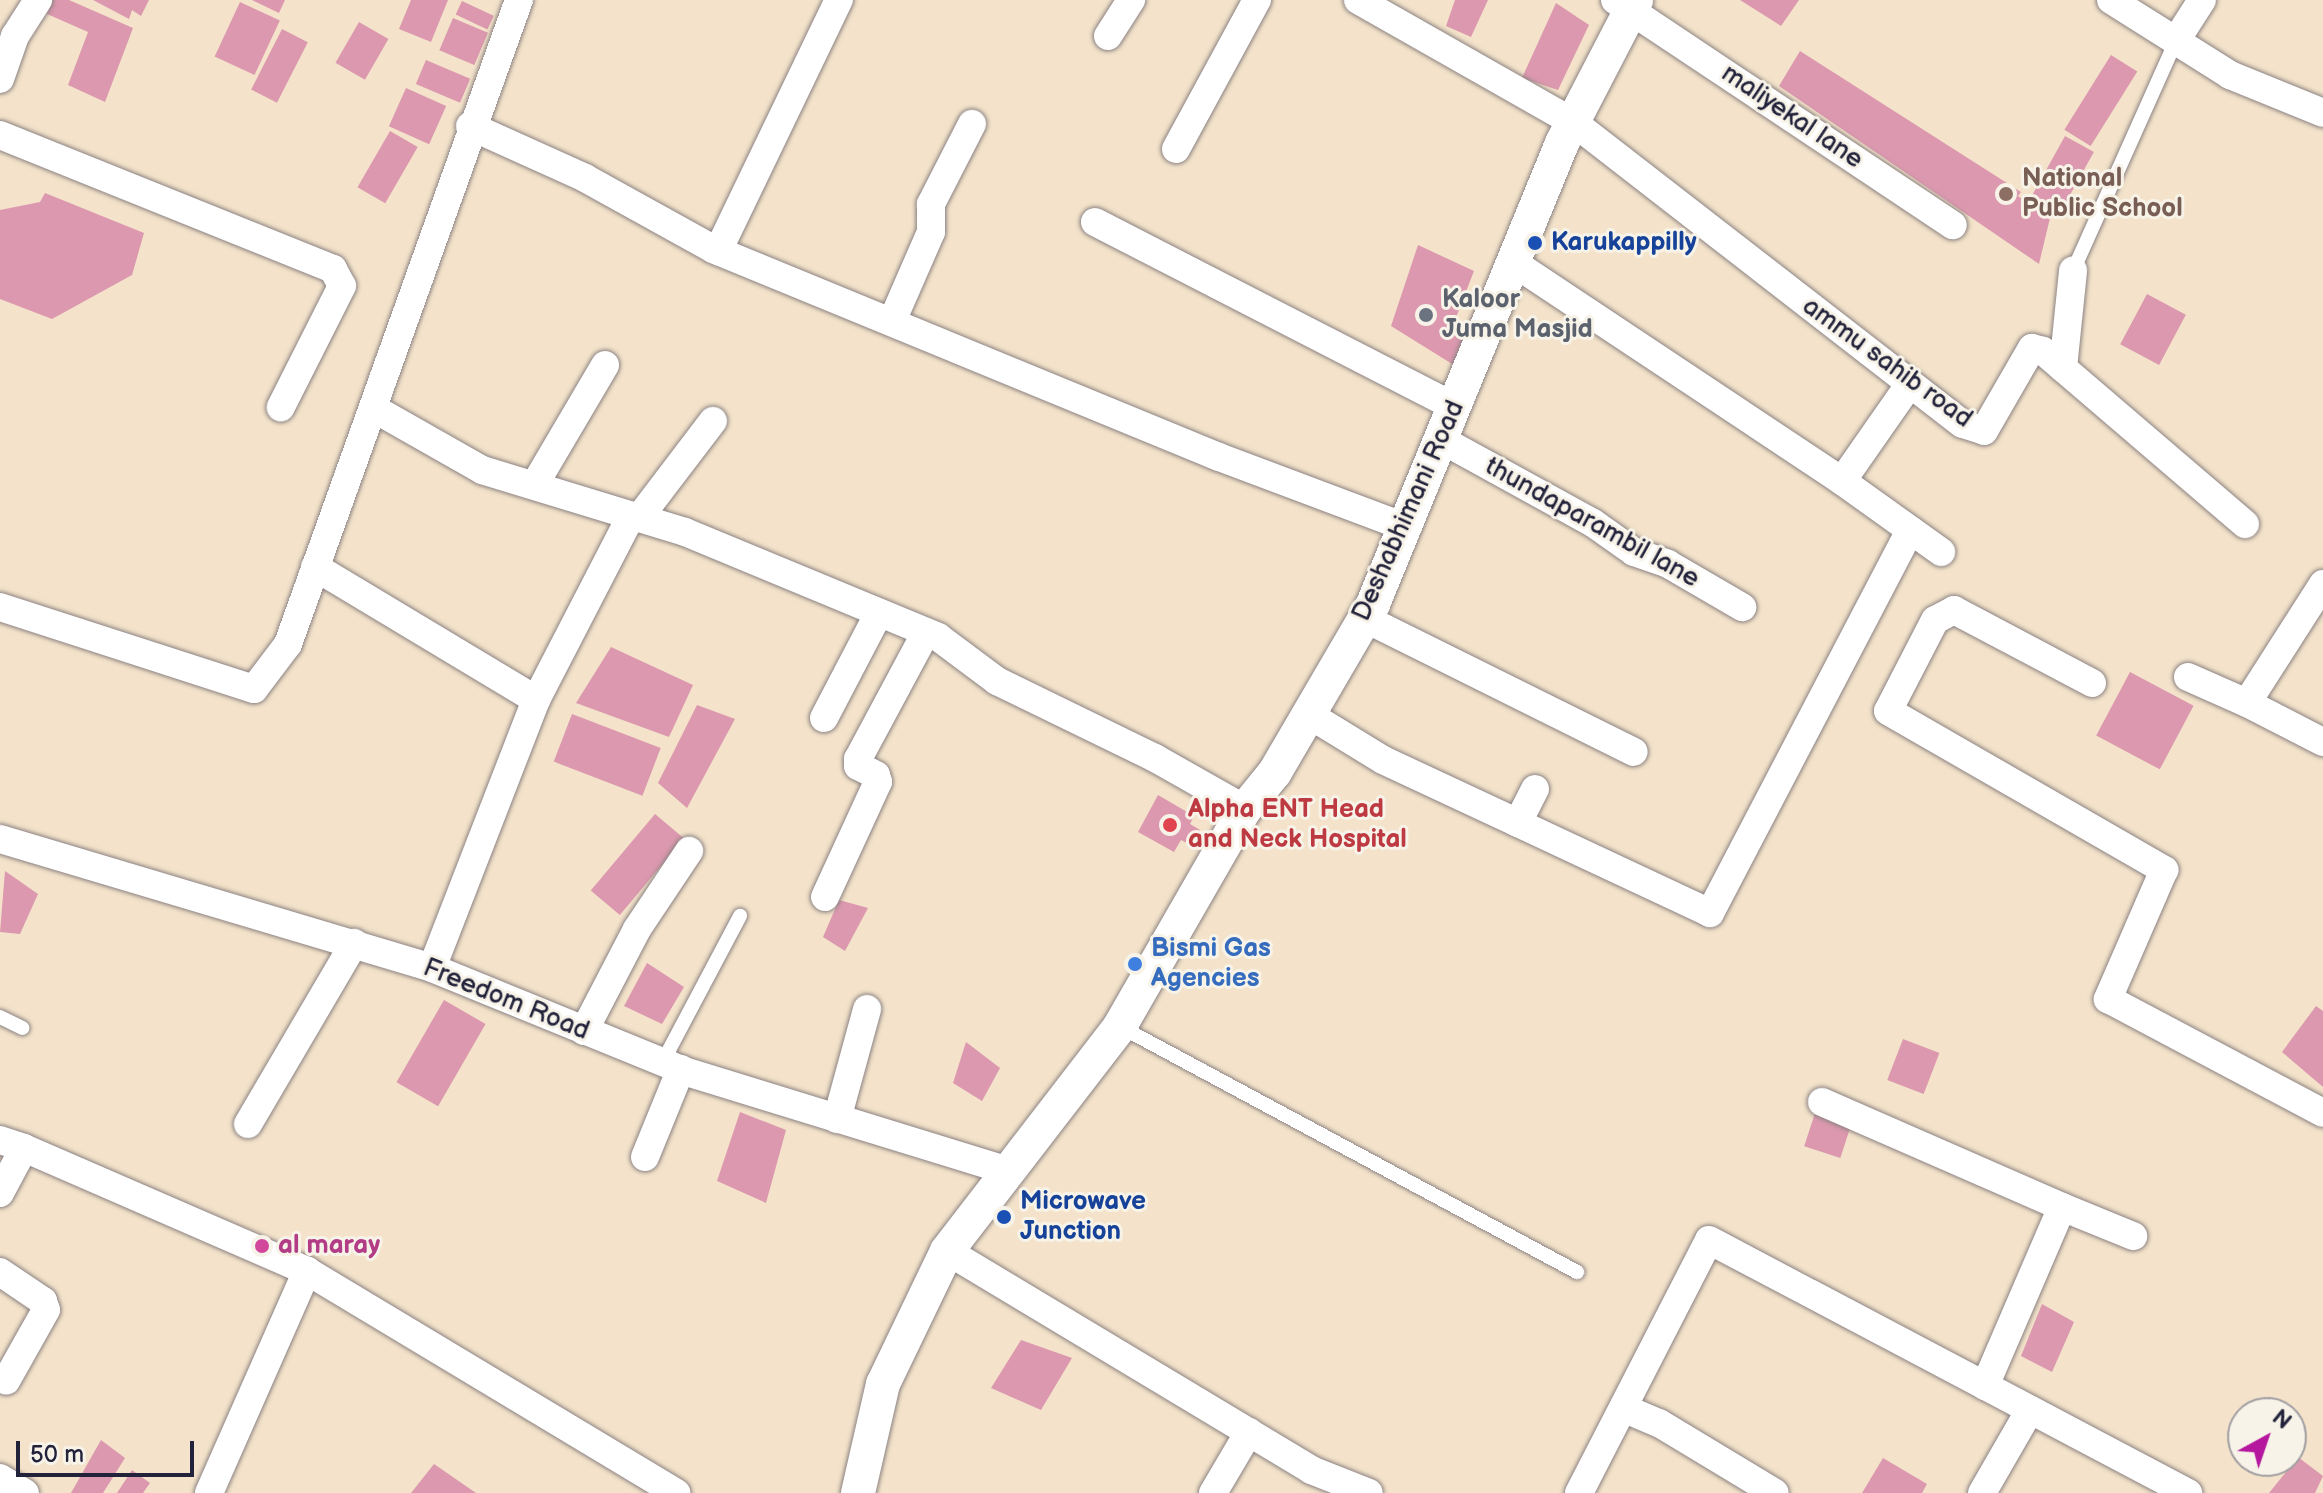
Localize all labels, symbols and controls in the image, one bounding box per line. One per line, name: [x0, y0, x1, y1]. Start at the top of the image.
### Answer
street label: maliyekal lane: [1715, 58, 1869, 176]
place label: National Public School: [2022, 163, 2183, 224]
marker: National Public School: [1997, 185, 2015, 203]
place label: Karukappilly: [1551, 227, 1697, 259]
marker: Karukappilly: [1526, 234, 1544, 252]
place label: Kaloor Juma Masjid: [1442, 284, 1593, 346]
street label: ammu sahib road: [1796, 291, 1978, 435]
marker: Kaloor Juma Masjid: [1417, 306, 1435, 324]
street label: Deshabhimani Road: [1346, 396, 1472, 626]
street label: thundaparambil lane: [1479, 451, 1705, 595]
place label: Alpha ENT Head and Neck Hospital: [1188, 794, 1407, 856]
marker: Alpha ENT Head and Neck Hospital: [1159, 814, 1181, 836]
place label: Bismi Gas Agencies: [1151, 933, 1271, 994]
street label: Freedom Road: [418, 953, 594, 1047]
marker: Bismi Gas Agencies: [1126, 955, 1144, 973]
place label: Microwave Junction: [1020, 1186, 1146, 1248]
marker: Microwave Junction: [995, 1208, 1013, 1226]
place label: al maray: [278, 1230, 380, 1262]
marker: al maray: [253, 1237, 271, 1255]
north arrow: [2227, 1397, 2307, 1477]
text: N: [2266, 1404, 2296, 1435]
scale bar: [20, 1425, 198, 1475]
text: 50 m: [30, 1440, 84, 1469]

